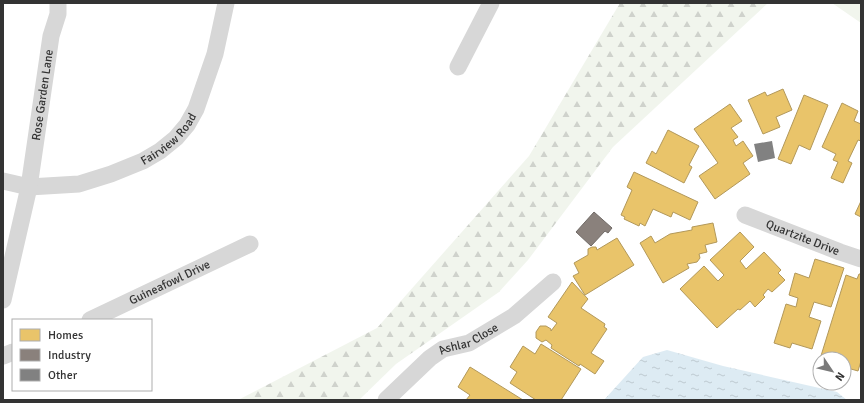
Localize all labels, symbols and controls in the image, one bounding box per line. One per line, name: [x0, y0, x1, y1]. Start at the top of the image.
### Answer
street label: Rose Garden Lane: [29, 49, 57, 141]
street label: Fairview Road: [138, 111, 200, 169]
street label: Quartzite Drive: [764, 217, 842, 259]
street label: Guineafowl Drive: [127, 257, 213, 308]
legend: [12, 319, 152, 391]
street label: Ashlar Close: [435, 320, 501, 358]
text: Homes: [48, 328, 83, 343]
text: Industry: [48, 348, 91, 363]
north arrow: [812, 351, 852, 391]
text: Other: [48, 368, 78, 383]
text: N: [832, 370, 847, 383]

